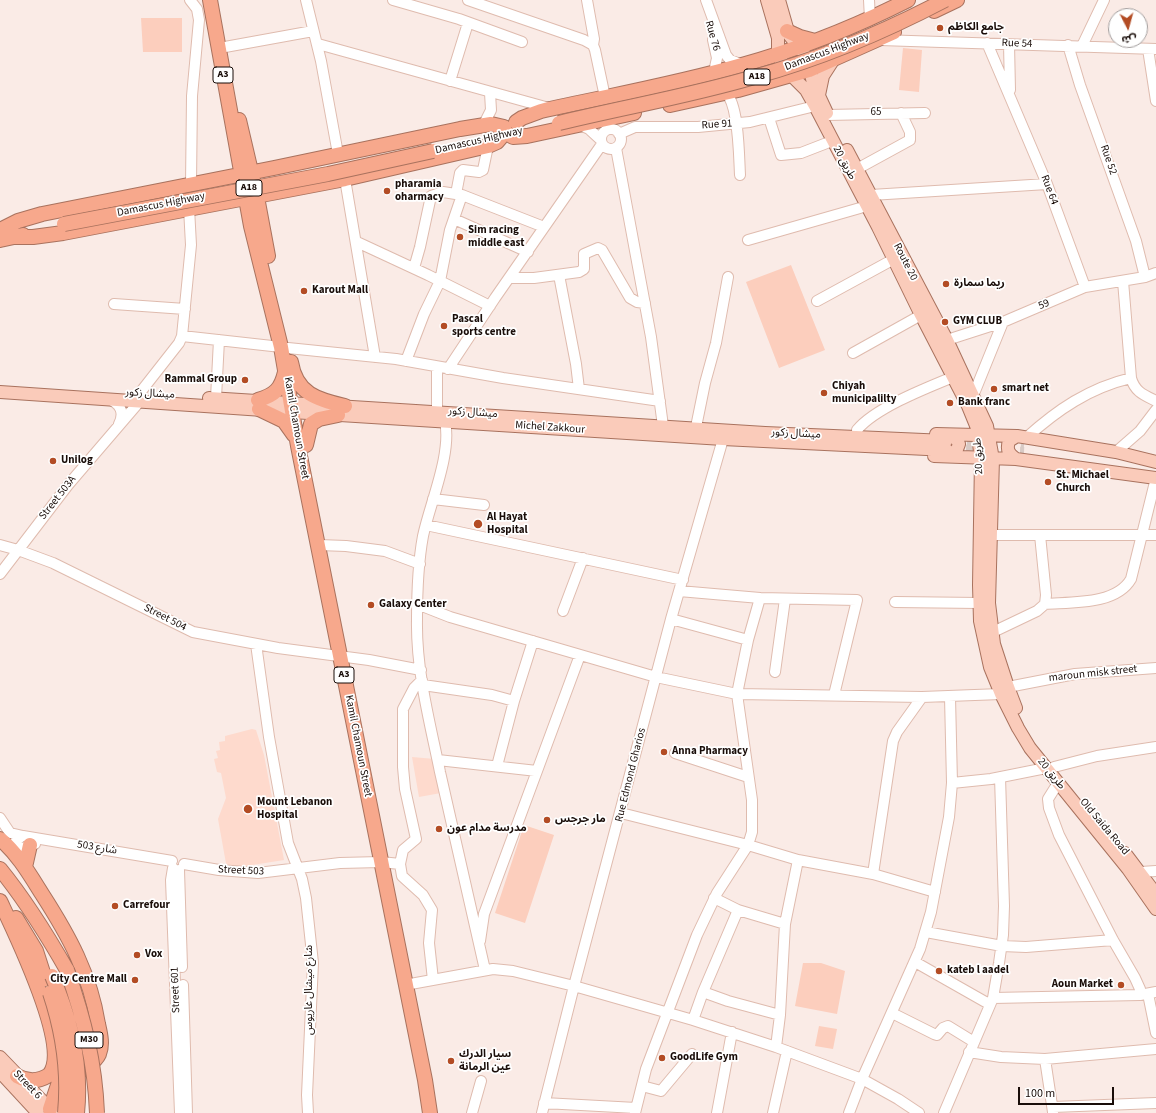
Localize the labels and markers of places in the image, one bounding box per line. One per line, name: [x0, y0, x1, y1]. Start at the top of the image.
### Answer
place label: جامع الكاظم: [948, 21, 1004, 35]
marker: جامع الكاظم: [935, 23, 945, 33]
place label: pharamia oharmacy: [395, 178, 444, 204]
marker: pharamia oharmacy: [382, 186, 392, 196]
place label: Sim racing middle east: [468, 224, 524, 250]
marker: Sim racing middle east: [455, 232, 465, 242]
place label: ريما سمارة: [954, 277, 1005, 291]
marker: ريما سمارة: [941, 279, 951, 289]
place label: Karout Mall: [312, 284, 368, 298]
marker: Karout Mall: [299, 286, 309, 296]
place label: Pascal sports centre: [452, 313, 516, 339]
place label: GYM CLUB: [953, 315, 1002, 329]
marker: GYM CLUB: [940, 317, 950, 327]
marker: Pascal sports centre: [439, 321, 449, 331]
place label: Rammal Group: [165, 373, 237, 387]
marker: Rammal Group: [240, 375, 250, 385]
place label: Chiyah municipalilty: [832, 380, 896, 406]
place label: smart net: [1002, 382, 1049, 396]
marker: smart net: [989, 384, 999, 394]
marker: Chiyah municipalilty: [819, 388, 829, 398]
place label: Bank franc: [958, 396, 1010, 410]
marker: Bank franc: [945, 398, 955, 408]
place label: Unilog: [61, 454, 93, 468]
marker: Unilog: [48, 456, 58, 466]
place label: St. Michael Church: [1056, 469, 1109, 495]
marker: St. Michael Church: [1043, 477, 1053, 487]
place label: Al Hayat Hospital: [487, 511, 528, 537]
marker: Al Hayat Hospital: [472, 518, 484, 530]
place label: Galaxy Center: [379, 598, 447, 612]
marker: Galaxy Center: [366, 600, 376, 610]
place label: Anna Pharmacy: [672, 745, 748, 759]
marker: Anna Pharmacy: [659, 747, 669, 757]
place label: Mount Lebanon Hospital: [257, 796, 332, 822]
marker: Mount Lebanon Hospital: [242, 803, 254, 815]
place label: مار جرجس: [555, 813, 606, 827]
marker: مار جرجس: [542, 815, 552, 825]
place label: مدرسة مدام عون: [447, 822, 527, 836]
marker: مدرسة مدام عون: [434, 824, 444, 834]
place label: Carrefour: [123, 899, 170, 913]
marker: Carrefour: [110, 901, 120, 911]
place label: Vox: [145, 948, 162, 962]
marker: Vox: [132, 950, 142, 960]
place label: kateb l aadel: [947, 964, 1009, 978]
marker: kateb l aadel: [934, 966, 944, 976]
place label: City Centre Mall: [50, 973, 127, 987]
marker: City Centre Mall: [130, 975, 140, 985]
place label: Aoun Market: [1052, 978, 1113, 992]
marker: Aoun Market: [1116, 980, 1126, 990]
place label: سيار الدرك عين الرمانة: [459, 1048, 511, 1074]
place label: GoodLife Gym: [670, 1051, 738, 1065]
marker: GoodLife Gym: [657, 1053, 667, 1063]
marker: سيار الدرك عين الرمانة: [446, 1056, 456, 1066]

